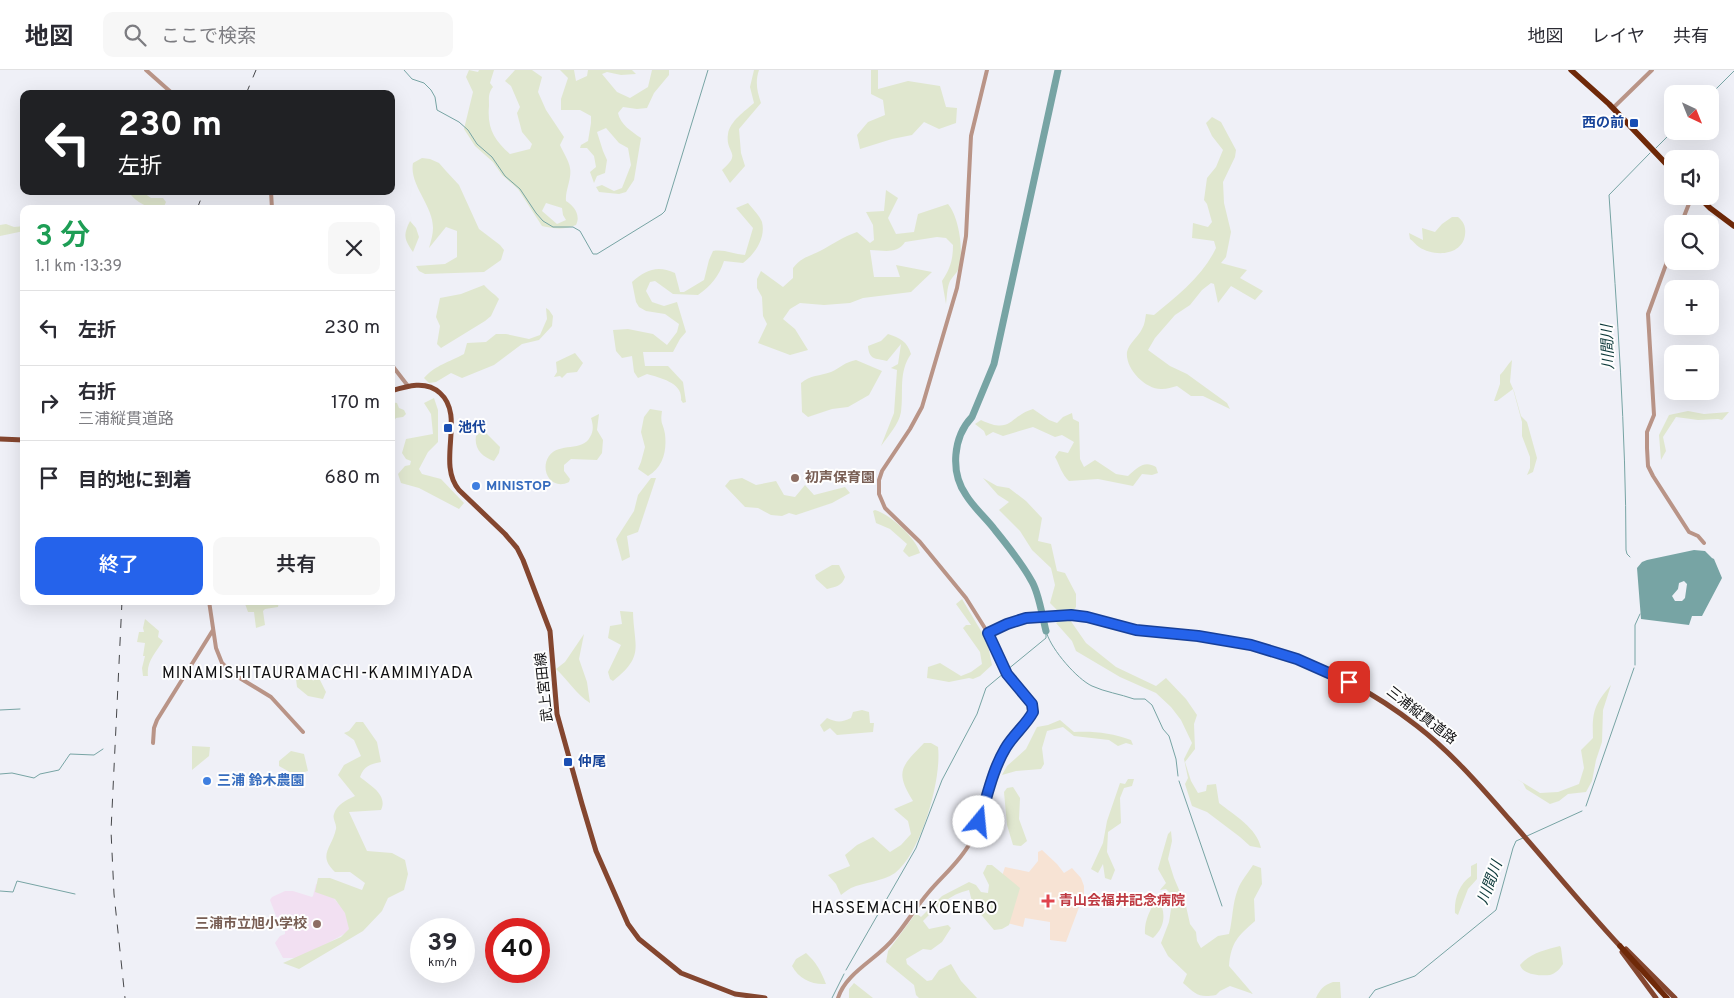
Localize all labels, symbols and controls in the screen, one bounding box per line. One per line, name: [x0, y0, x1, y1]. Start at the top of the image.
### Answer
search box: [103, 12, 453, 57]
icon: search: [121, 21, 149, 49]
text: 地図: [25, 23, 73, 53]
text: ここで検索: [161, 25, 256, 49]
text: 地図: [1528, 26, 1564, 49]
text: レイヤ: [1592, 26, 1645, 49]
text: 共有: [1673, 26, 1709, 49]
north arrow: [1664, 85, 1719, 140]
map controls: [1664, 85, 1719, 400]
text: 230 m: [118, 104, 222, 148]
icon: left: [35, 110, 100, 175]
place label: 西の前: [1582, 114, 1624, 132]
marker: 西の前: [1628, 117, 1640, 129]
button: sound: [1664, 150, 1719, 205]
text: 左折: [118, 154, 162, 181]
button: search: [1664, 215, 1719, 270]
text: 3 分: [35, 219, 90, 256]
button: close: [328, 222, 380, 274]
text: 1.1 km · 13:39: [35, 257, 122, 277]
button: +: [1664, 280, 1719, 335]
icon: left: [35, 314, 63, 342]
text: 230 m: [324, 316, 380, 340]
text: 左折: [78, 319, 116, 343]
water label: 川間川: [1599, 322, 1619, 370]
button: −: [1664, 345, 1719, 400]
text: 右折: [78, 381, 116, 405]
icon: right: [35, 389, 63, 417]
text: 170 m: [331, 391, 380, 415]
text: 三浦縦貫道路: [78, 410, 174, 430]
place label: 池代: [458, 419, 486, 437]
marker: 池代: [442, 422, 454, 434]
icon: arrive: [35, 464, 63, 492]
text: 680 m: [324, 466, 380, 490]
text: 目的地に到着: [78, 469, 192, 493]
place label: 初声保育園: [805, 470, 875, 487]
marker: 初声保育園: [789, 472, 801, 484]
place label: MINISTOP: [486, 478, 551, 495]
marker: MINISTOP: [470, 480, 482, 492]
button: 終了: [35, 537, 203, 595]
button: 共有: [213, 537, 380, 595]
street label: 武上宮田線: [533, 651, 557, 723]
pin: [1328, 661, 1370, 703]
district label: MINAMISHITAURAMACHI-KAMIMIYADA: [162, 664, 474, 684]
icon: arrive: [1335, 668, 1363, 696]
street label: 三浦縦貫道路: [1383, 683, 1459, 749]
place label: 仲尾: [578, 753, 606, 771]
marker: 仲尾: [562, 756, 574, 768]
place label: 三浦 鈴木農園: [217, 772, 305, 790]
marker: 三浦 鈴木農園: [201, 775, 213, 787]
position arrow: [952, 795, 1004, 847]
water label: 川間川: [1474, 857, 1508, 907]
place label: 青山会福井記念病院: [1059, 892, 1185, 910]
marker: 青山会福井記念病院: [1041, 894, 1055, 908]
district label: HASSEMACHI-KOENBO: [812, 899, 998, 919]
place label: 三浦市立旭小学校: [195, 915, 307, 933]
marker: 三浦市立旭小学校: [311, 918, 323, 930]
speed limit sign: 40: [485, 918, 550, 983]
text: 39: [427, 928, 458, 960]
text: km/h: [428, 955, 457, 971]

